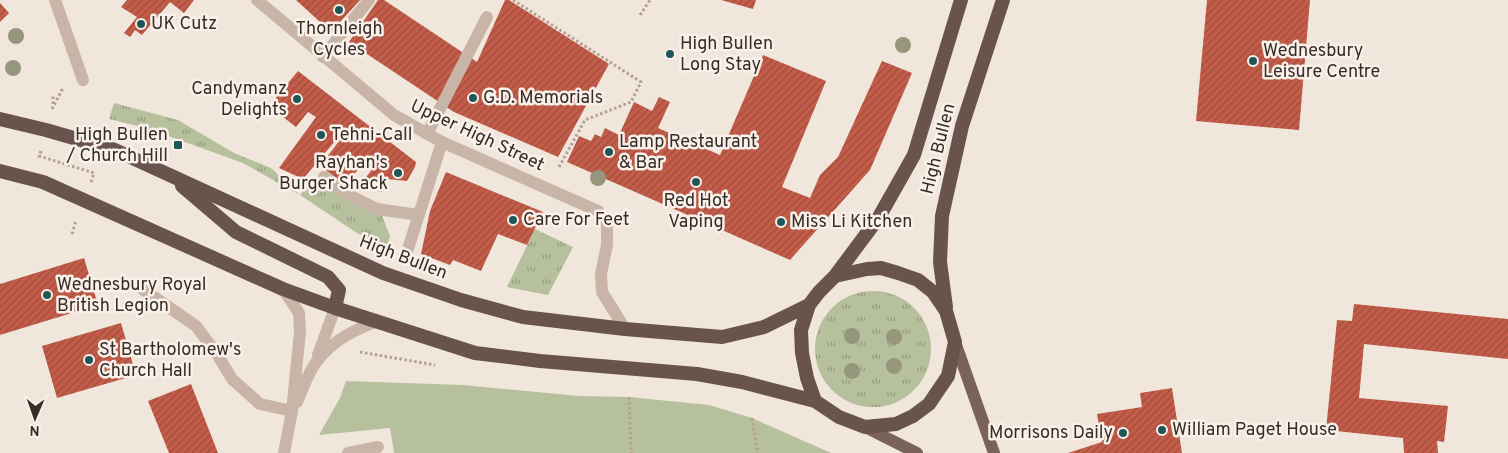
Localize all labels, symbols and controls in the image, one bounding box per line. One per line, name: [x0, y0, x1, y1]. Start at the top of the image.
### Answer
marker: Thornleigh Cycles: [333, 4, 345, 16]
place label: UK Cutz: [151, 13, 217, 36]
marker: UK Cutz: [135, 18, 147, 30]
place label: Thornleigh Cycles: [295, 18, 383, 62]
place label: High Bullen Long Stay: [680, 33, 773, 77]
place label: Wednesbury Leisure Centre: [1263, 40, 1380, 84]
marker: High Bullen Long Stay: [664, 48, 676, 60]
marker: Wednesbury Leisure Centre: [1247, 55, 1259, 67]
place label: Candymanz Delights: [191, 78, 287, 122]
place label: G.D. Memorials: [483, 87, 603, 110]
marker: G.D. Memorials: [467, 92, 479, 104]
marker: Candymanz Delights: [291, 93, 303, 105]
street label: Upper High Street: [406, 95, 548, 177]
street label: High Bullen: [917, 101, 961, 197]
place label: High Bullen / Church Hill: [65, 124, 168, 168]
place label: Tehni-Call: [331, 124, 412, 147]
marker: Tehni-Call: [315, 129, 327, 141]
place label: Lamp Restaurant & Bar: [619, 131, 757, 175]
marker: High Bullen / Church Hill: [172, 139, 184, 151]
marker: Lamp Restaurant & Bar: [603, 146, 615, 158]
place label: Rayhan's Burger Shack: [279, 152, 388, 196]
marker: Rayhan's Burger Shack: [392, 167, 404, 179]
marker: Red Hot Vaping: [690, 176, 702, 188]
place label: Red Hot Vaping: [663, 190, 729, 234]
place label: Care For Feet: [523, 209, 630, 232]
place label: Miss Li Kitchen: [791, 211, 913, 234]
marker: Care For Feet: [507, 214, 519, 226]
marker: Miss Li Kitchen: [775, 216, 787, 228]
street label: High Bullen: [355, 231, 451, 285]
place label: Wednesbury Royal British Legion: [57, 274, 206, 318]
marker: Wednesbury Royal British Legion: [41, 289, 53, 301]
place label: St Bartholomew's Church Hall: [99, 339, 241, 383]
marker: St Bartholomew's Church Hall: [83, 354, 95, 366]
north arrow: [10, 393, 60, 443]
place label: William Paget House: [1172, 419, 1337, 442]
text: N: [29, 421, 40, 438]
place label: Morrisons Daily: [989, 422, 1113, 445]
marker: William Paget House: [1156, 424, 1168, 436]
marker: Morrisons Daily: [1117, 427, 1129, 439]

